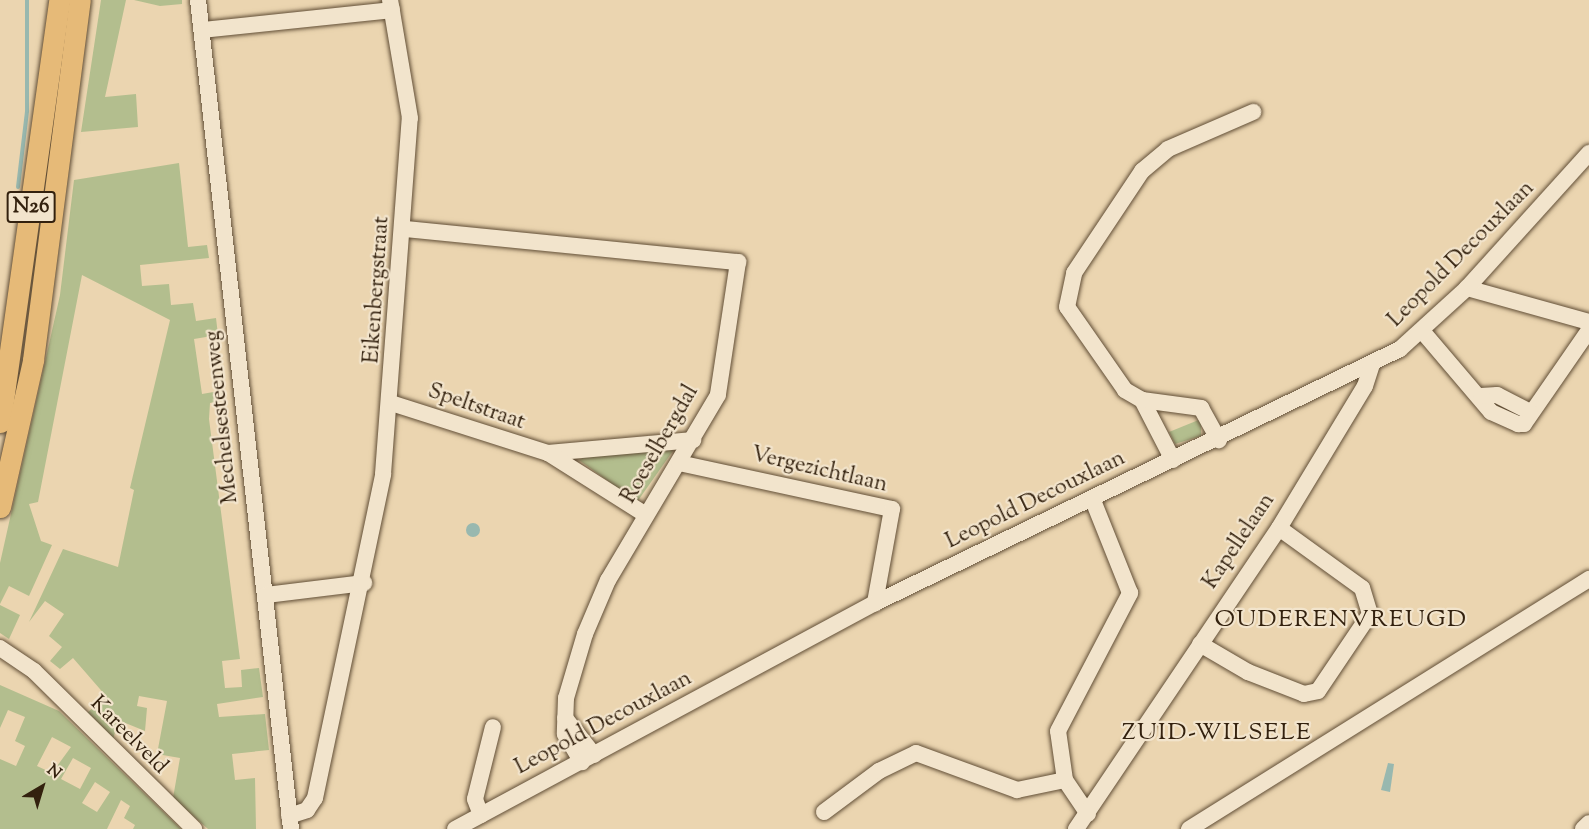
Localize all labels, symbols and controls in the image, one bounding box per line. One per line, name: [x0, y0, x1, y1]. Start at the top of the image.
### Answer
street label: Leopold Decouxlaan: [1383, 176, 1541, 334]
road number: N26: [6, 189, 57, 225]
street label: Eikenbergstraat: [360, 216, 396, 364]
street label: Mechelsesteenweg: [201, 329, 245, 505]
street label: Speltstraat: [424, 379, 528, 437]
street label: Roeselbergdal: [616, 381, 706, 509]
street label: Vergezichtlaan: [748, 443, 890, 499]
street label: Leopold Decouxlaan: [942, 446, 1130, 556]
street label: Kapellelaan: [1198, 489, 1282, 595]
district label: OUDERENVREUGD: [1214, 607, 1468, 635]
street label: Leopold Decouxlaan: [511, 666, 697, 782]
street label: Kareelveld: [83, 691, 173, 781]
district label: ZUID-WILSELE: [1122, 720, 1312, 748]
north arrow: [12, 757, 72, 817]
text: N: [41, 759, 66, 785]

